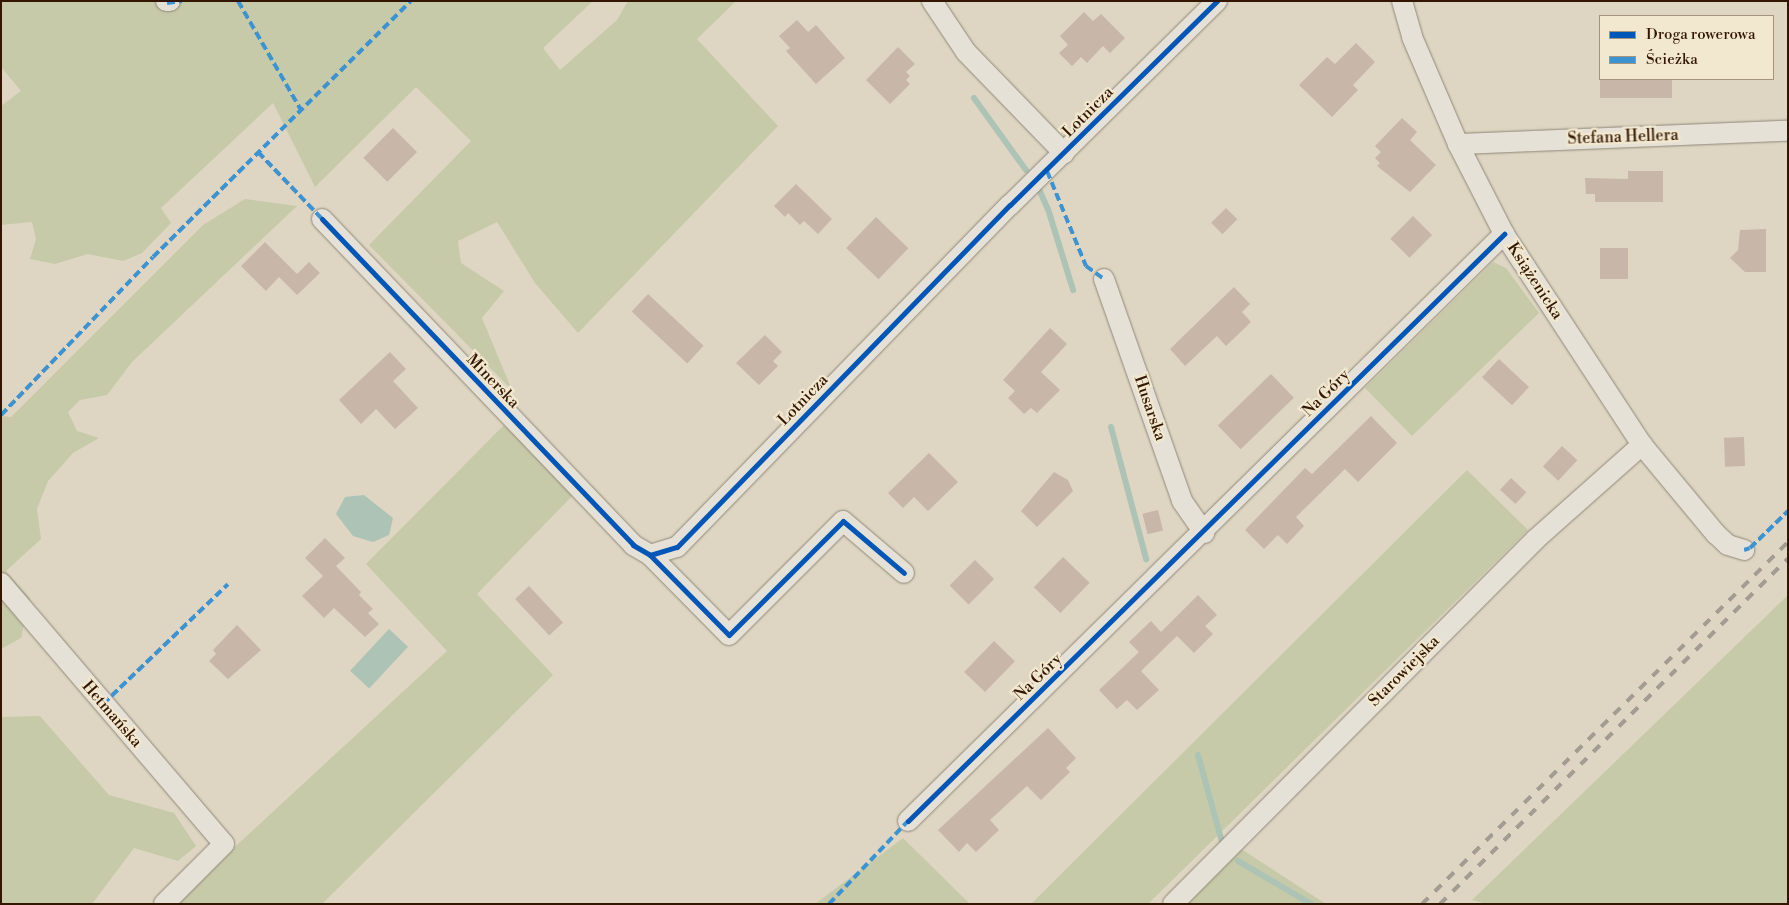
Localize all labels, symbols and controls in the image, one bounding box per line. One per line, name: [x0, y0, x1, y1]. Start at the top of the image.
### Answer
legend: [1599, 15, 1774, 80]
text: Droga rowerowa: [1646, 25, 1756, 44]
text: Ścieżka: [1646, 50, 1698, 69]
street label: Lotnicza: [1059, 83, 1117, 141]
street label: Stefana Hellera: [1567, 125, 1679, 149]
street label: Książenicka: [1503, 239, 1567, 323]
street label: Minerska: [463, 350, 523, 412]
street label: Na Góry: [1298, 365, 1354, 421]
street label: Lotnicza: [774, 370, 832, 430]
street label: Husarska: [1130, 373, 1170, 443]
street label: Starowiejska: [1365, 632, 1443, 710]
street label: Na Góry: [1010, 650, 1066, 704]
street label: Hetmańska: [78, 677, 146, 751]

